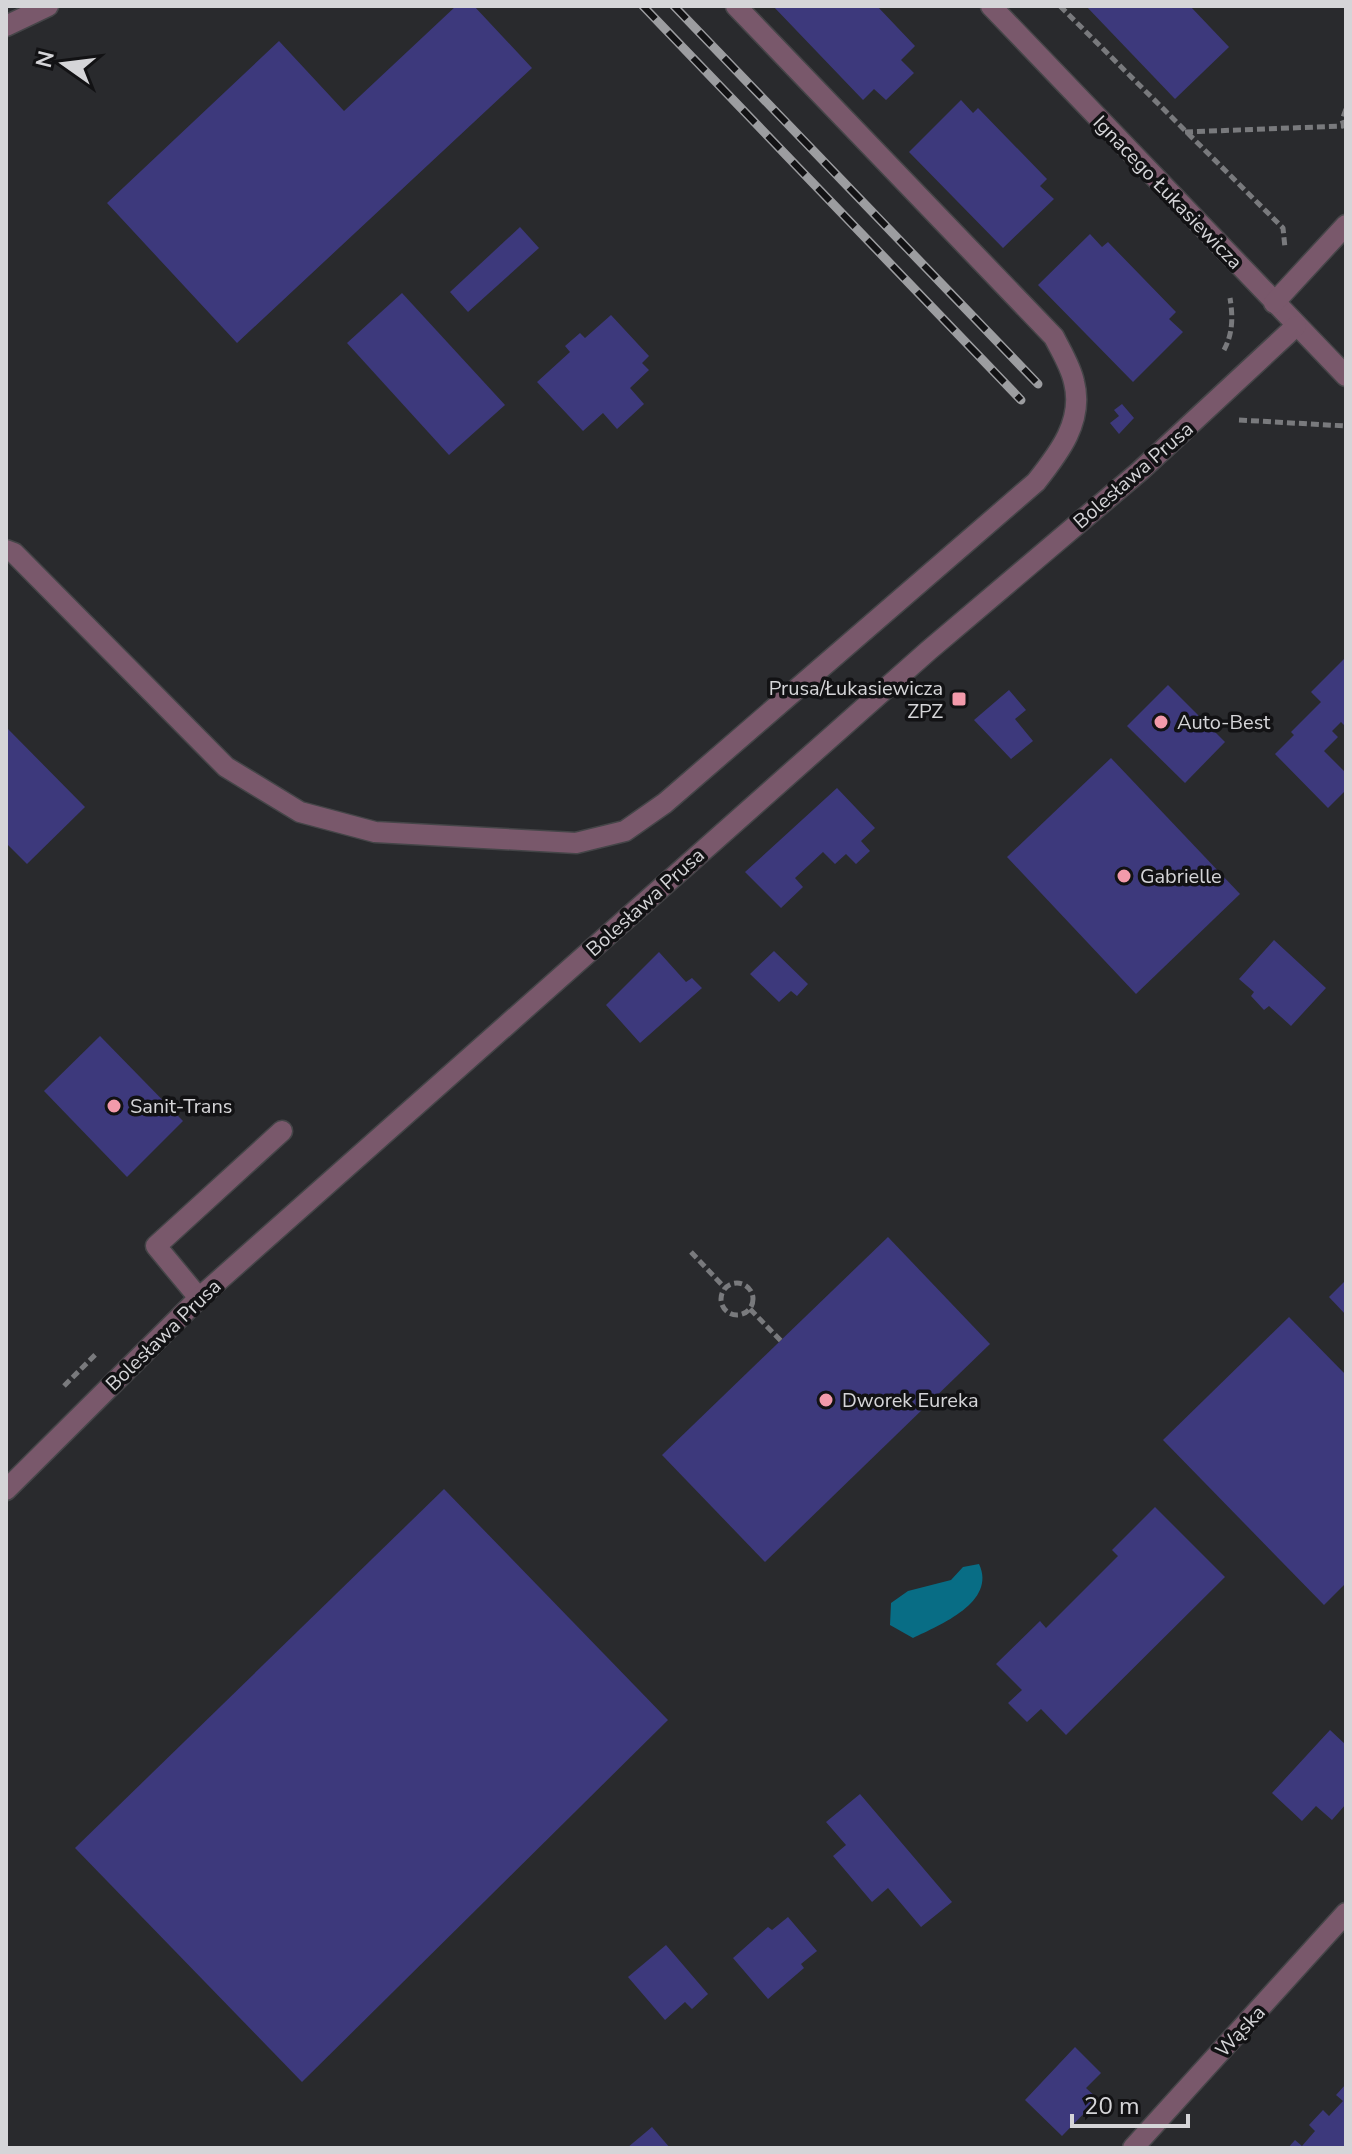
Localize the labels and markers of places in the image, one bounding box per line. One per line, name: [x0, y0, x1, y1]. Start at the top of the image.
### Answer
place label: Prusa/Łukasiewicza ZPZ: [769, 675, 943, 725]
marker: Prusa/Łukasiewicza ZPZ: [950, 690, 968, 708]
place label: Auto-Best: [1177, 709, 1271, 736]
marker: Auto-Best: [1152, 713, 1170, 731]
place label: Gabrielle: [1140, 863, 1222, 890]
marker: Gabrielle: [1115, 867, 1133, 885]
place label: Sanit-Trans: [130, 1093, 232, 1120]
marker: Sanit-Trans: [105, 1097, 123, 1115]
place label: Dworek Eureka: [842, 1387, 979, 1414]
marker: Dworek Eureka: [817, 1391, 835, 1409]

